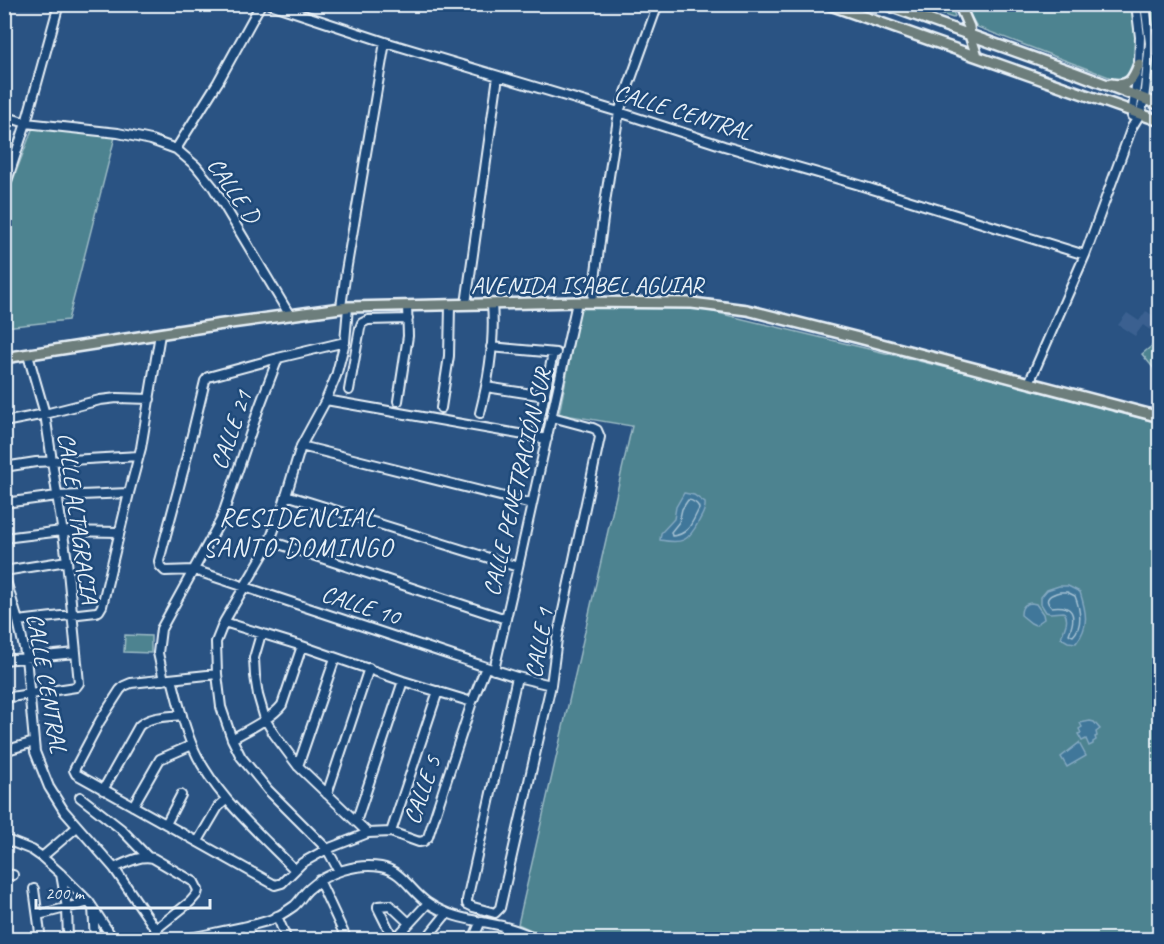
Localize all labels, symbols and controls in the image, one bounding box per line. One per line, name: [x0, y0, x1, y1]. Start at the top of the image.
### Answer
street label: CALLE CENTRAL: [611, 77, 756, 147]
street label: CALLE D: [201, 151, 269, 230]
street label: AVENIDA ISABEL AGUIAR: [471, 270, 705, 300]
street label: CALLE PENETRACIÓN SUR: [476, 363, 558, 599]
street label: CALLE 21: [204, 386, 259, 473]
street label: CALLE ALTAGRACIA: [51, 431, 105, 606]
district label: RESIDENCIAL SANTO DOMINGO: [203, 501, 395, 564]
street label: CALLE 10: [318, 578, 406, 632]
street label: CALLE 1: [518, 605, 560, 680]
street label: CALLE CENTRAL: [20, 611, 74, 756]
street label: CALLE 5: [396, 751, 448, 828]
scale bar: [36, 872, 210, 910]
text: 200 m: [45, 882, 86, 904]

